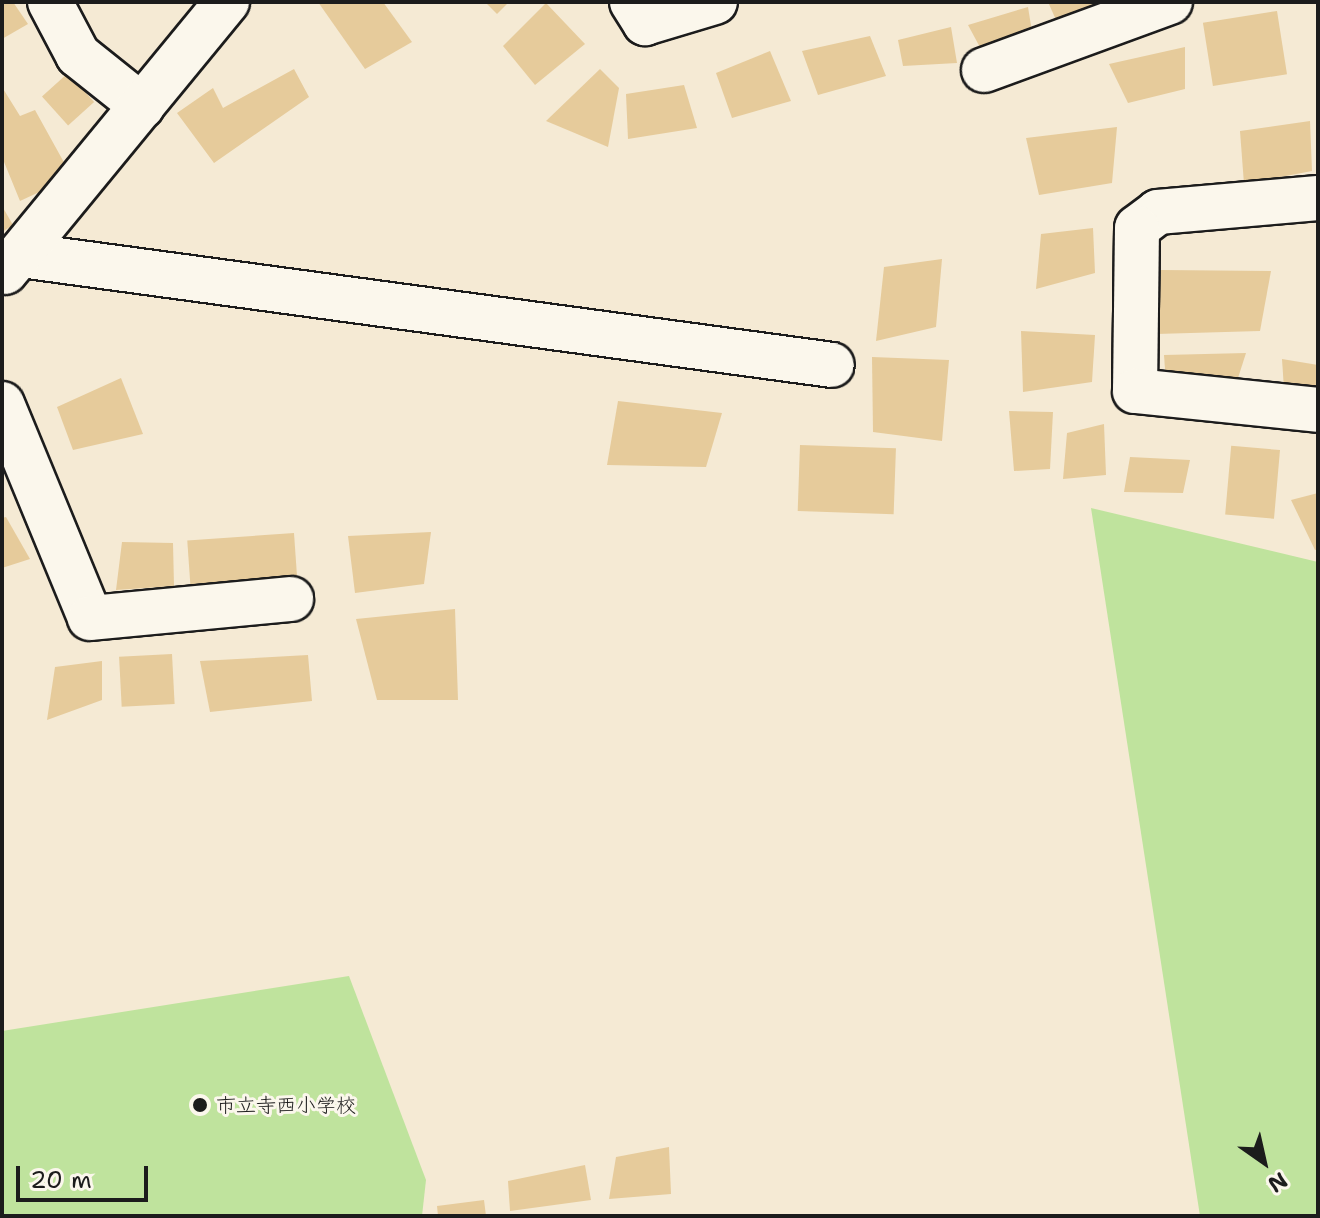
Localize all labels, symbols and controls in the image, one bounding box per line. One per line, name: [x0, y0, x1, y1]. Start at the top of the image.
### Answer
place label: 市立寺西小学校: [216, 1093, 356, 1117]
marker: 市立寺西小学校: [191, 1096, 209, 1114]
north arrow: [1224, 1122, 1304, 1202]
scale bar: [20, 1150, 152, 1200]
text: 20 m: [30, 1164, 92, 1196]
text: N: [1262, 1165, 1293, 1199]

